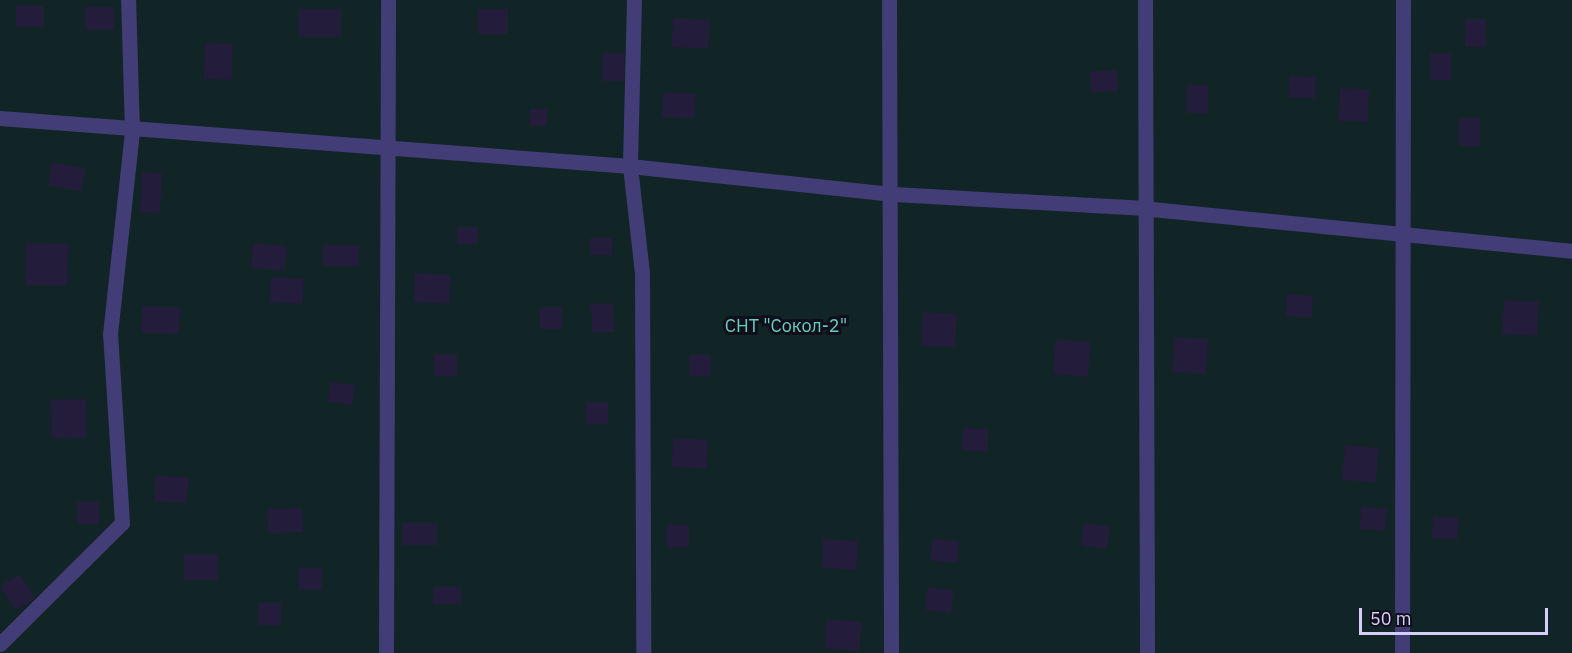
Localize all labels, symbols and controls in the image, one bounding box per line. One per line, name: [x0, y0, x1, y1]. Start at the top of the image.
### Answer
park label: СНТ "Сокол-2": [725, 315, 847, 337]
scale bar: [1362, 596, 1551, 634]
text: 50 m: [1370, 607, 1412, 630]

